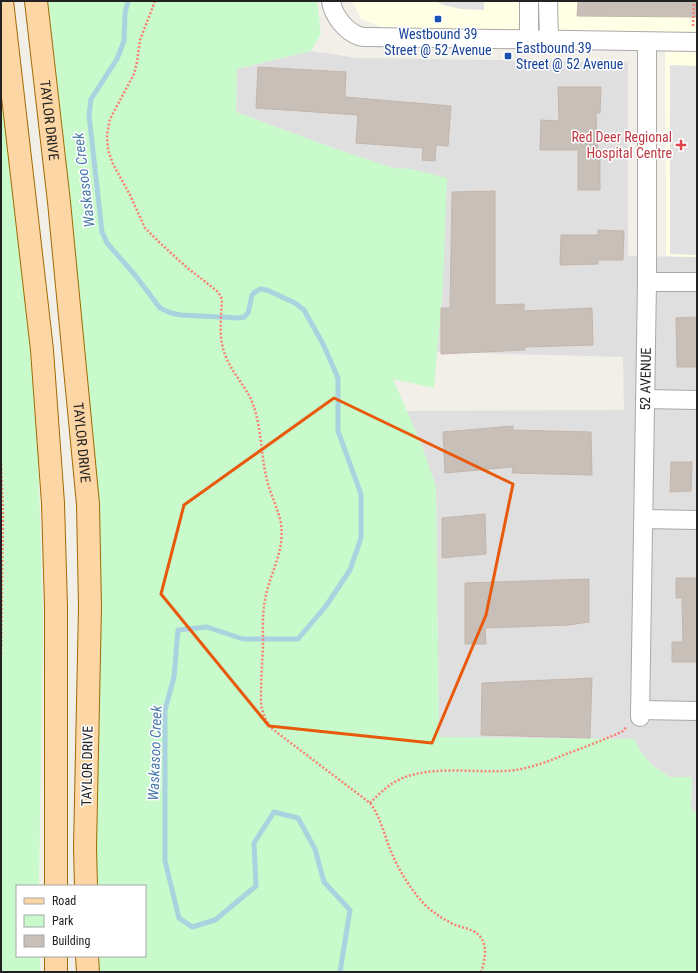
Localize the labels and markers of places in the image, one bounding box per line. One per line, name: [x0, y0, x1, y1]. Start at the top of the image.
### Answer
marker: Westbound 39 Street @ 52 Avenue: [433, 14, 443, 24]
place label: Westbound 39 Street @ 52 Avenue: [384, 26, 492, 58]
place label: Eastbound 39 Street @ 52 Avenue: [516, 40, 624, 72]
marker: Eastbound 39 Street @ 52 Avenue: [503, 51, 513, 61]
place label: Red Deer Regional Hospital Centre: [571, 129, 672, 161]
marker: Red Deer Regional Hospital Centre: [675, 139, 687, 151]

